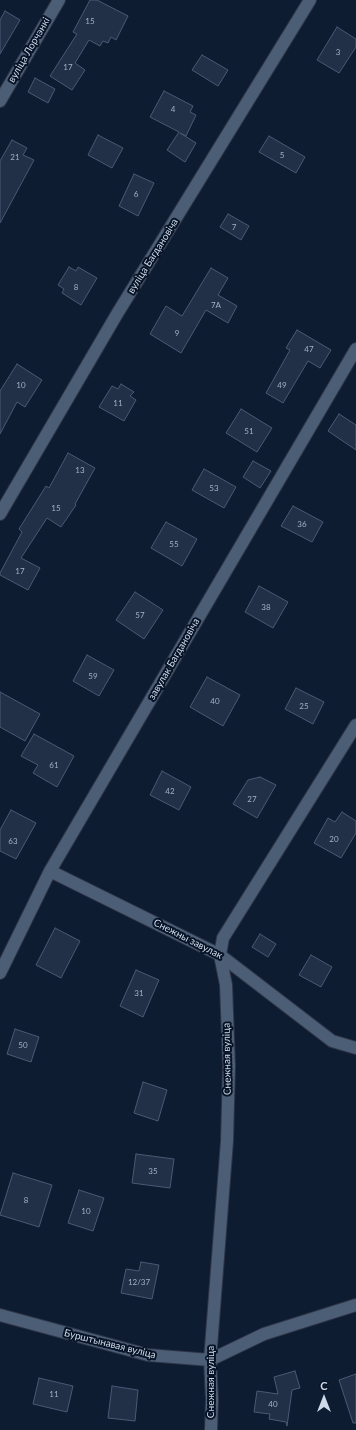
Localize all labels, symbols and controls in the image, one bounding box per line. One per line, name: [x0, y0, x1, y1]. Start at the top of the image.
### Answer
street label: вуліца Лорчэнкі: [6, 15, 52, 85]
house number: 15: [85, 16, 95, 26]
house number: 3: [336, 47, 340, 57]
house number: 17: [63, 62, 73, 72]
house number: 4: [171, 104, 175, 114]
house number: 5: [280, 150, 284, 160]
house number: 21: [10, 152, 20, 162]
house number: 6: [134, 189, 138, 199]
street label: вуліца Багдановіча: [125, 216, 181, 296]
house number: 7: [232, 222, 236, 232]
house number: 8: [74, 282, 78, 292]
house number: 7А: [211, 300, 221, 310]
house number: 9: [175, 328, 179, 338]
house number: 47: [304, 344, 314, 354]
house number: 10: [16, 380, 26, 390]
house number: 49: [277, 380, 287, 390]
house number: 11: [113, 398, 123, 408]
house number: 51: [244, 426, 254, 436]
house number: 13: [75, 465, 85, 475]
house number: 53: [209, 483, 219, 493]
house number: 15: [51, 503, 61, 513]
house number: 36: [297, 519, 307, 529]
house number: 55: [169, 539, 179, 549]
house number: 17: [15, 566, 25, 576]
house number: 38: [261, 602, 271, 612]
house number: 57: [135, 610, 145, 620]
street label: завулак Багдановіча: [146, 616, 202, 702]
house number: 59: [88, 671, 98, 681]
house number: 40: [210, 696, 220, 706]
house number: 25: [299, 701, 309, 711]
house number: 61: [49, 760, 59, 770]
house number: 42: [165, 786, 175, 796]
house number: 27: [247, 794, 257, 804]
house number: 20: [329, 834, 339, 844]
house number: 63: [8, 836, 18, 846]
street label: Снежны завулак: [152, 916, 224, 962]
house number: 31: [134, 988, 144, 998]
street label: Снежная вуліца: [220, 1023, 234, 1095]
house number: 50: [18, 1040, 28, 1050]
house number: 35: [148, 1166, 158, 1176]
house number: 8: [24, 1195, 28, 1205]
house number: 10: [81, 1206, 91, 1216]
house number: 12/37: [128, 1277, 150, 1287]
street label: Бурштынавая вуліца: [63, 1327, 157, 1361]
street label: Снежная вуліца: [205, 1346, 217, 1418]
north arrow: [304, 1378, 344, 1418]
text: С: [320, 1379, 328, 1392]
house number: 11: [49, 1389, 59, 1399]
house number: 40: [268, 1399, 278, 1409]

